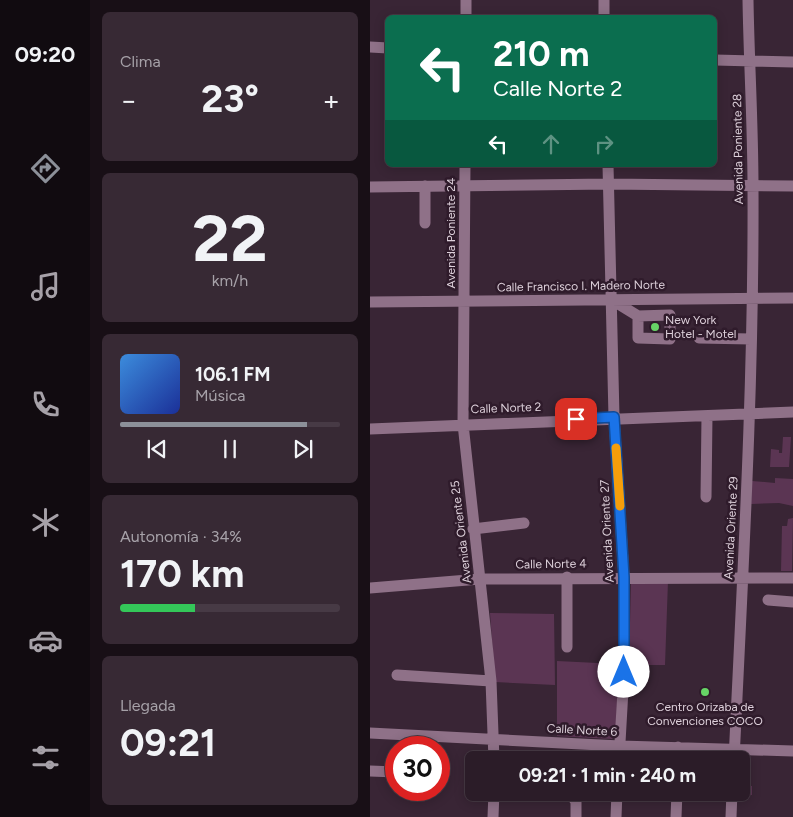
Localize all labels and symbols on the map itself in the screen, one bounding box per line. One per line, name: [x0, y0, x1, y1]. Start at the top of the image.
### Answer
street label: Avenida Poniente 28: [730, 93, 746, 205]
street label: Avenida Poniente 24: [444, 177, 458, 288]
street label: Calle Francisco I. Madero Norte: [497, 278, 666, 294]
place label: New York Hotel - Motel: [665, 313, 736, 341]
marker: New York Hotel - Motel: [649, 321, 661, 333]
pin: [555, 398, 597, 440]
street label: Calle Norte 2: [470, 400, 542, 416]
street label: Avenida Oriente 29: [721, 476, 741, 580]
street label: Avenida Oriente 27: [597, 479, 617, 583]
street label: Avenida Oriente 25: [448, 480, 474, 584]
street label: Calle Norte 4: [515, 556, 587, 572]
position arrow: [597, 645, 649, 697]
marker: Centro Orizaba de Convenciones COCO: [699, 686, 711, 698]
place label: Centro Orizaba de Convenciones COCO: [647, 700, 763, 728]
street label: Calle Norte 6: [546, 721, 618, 739]
speed limit sign: 30: [385, 736, 450, 801]

